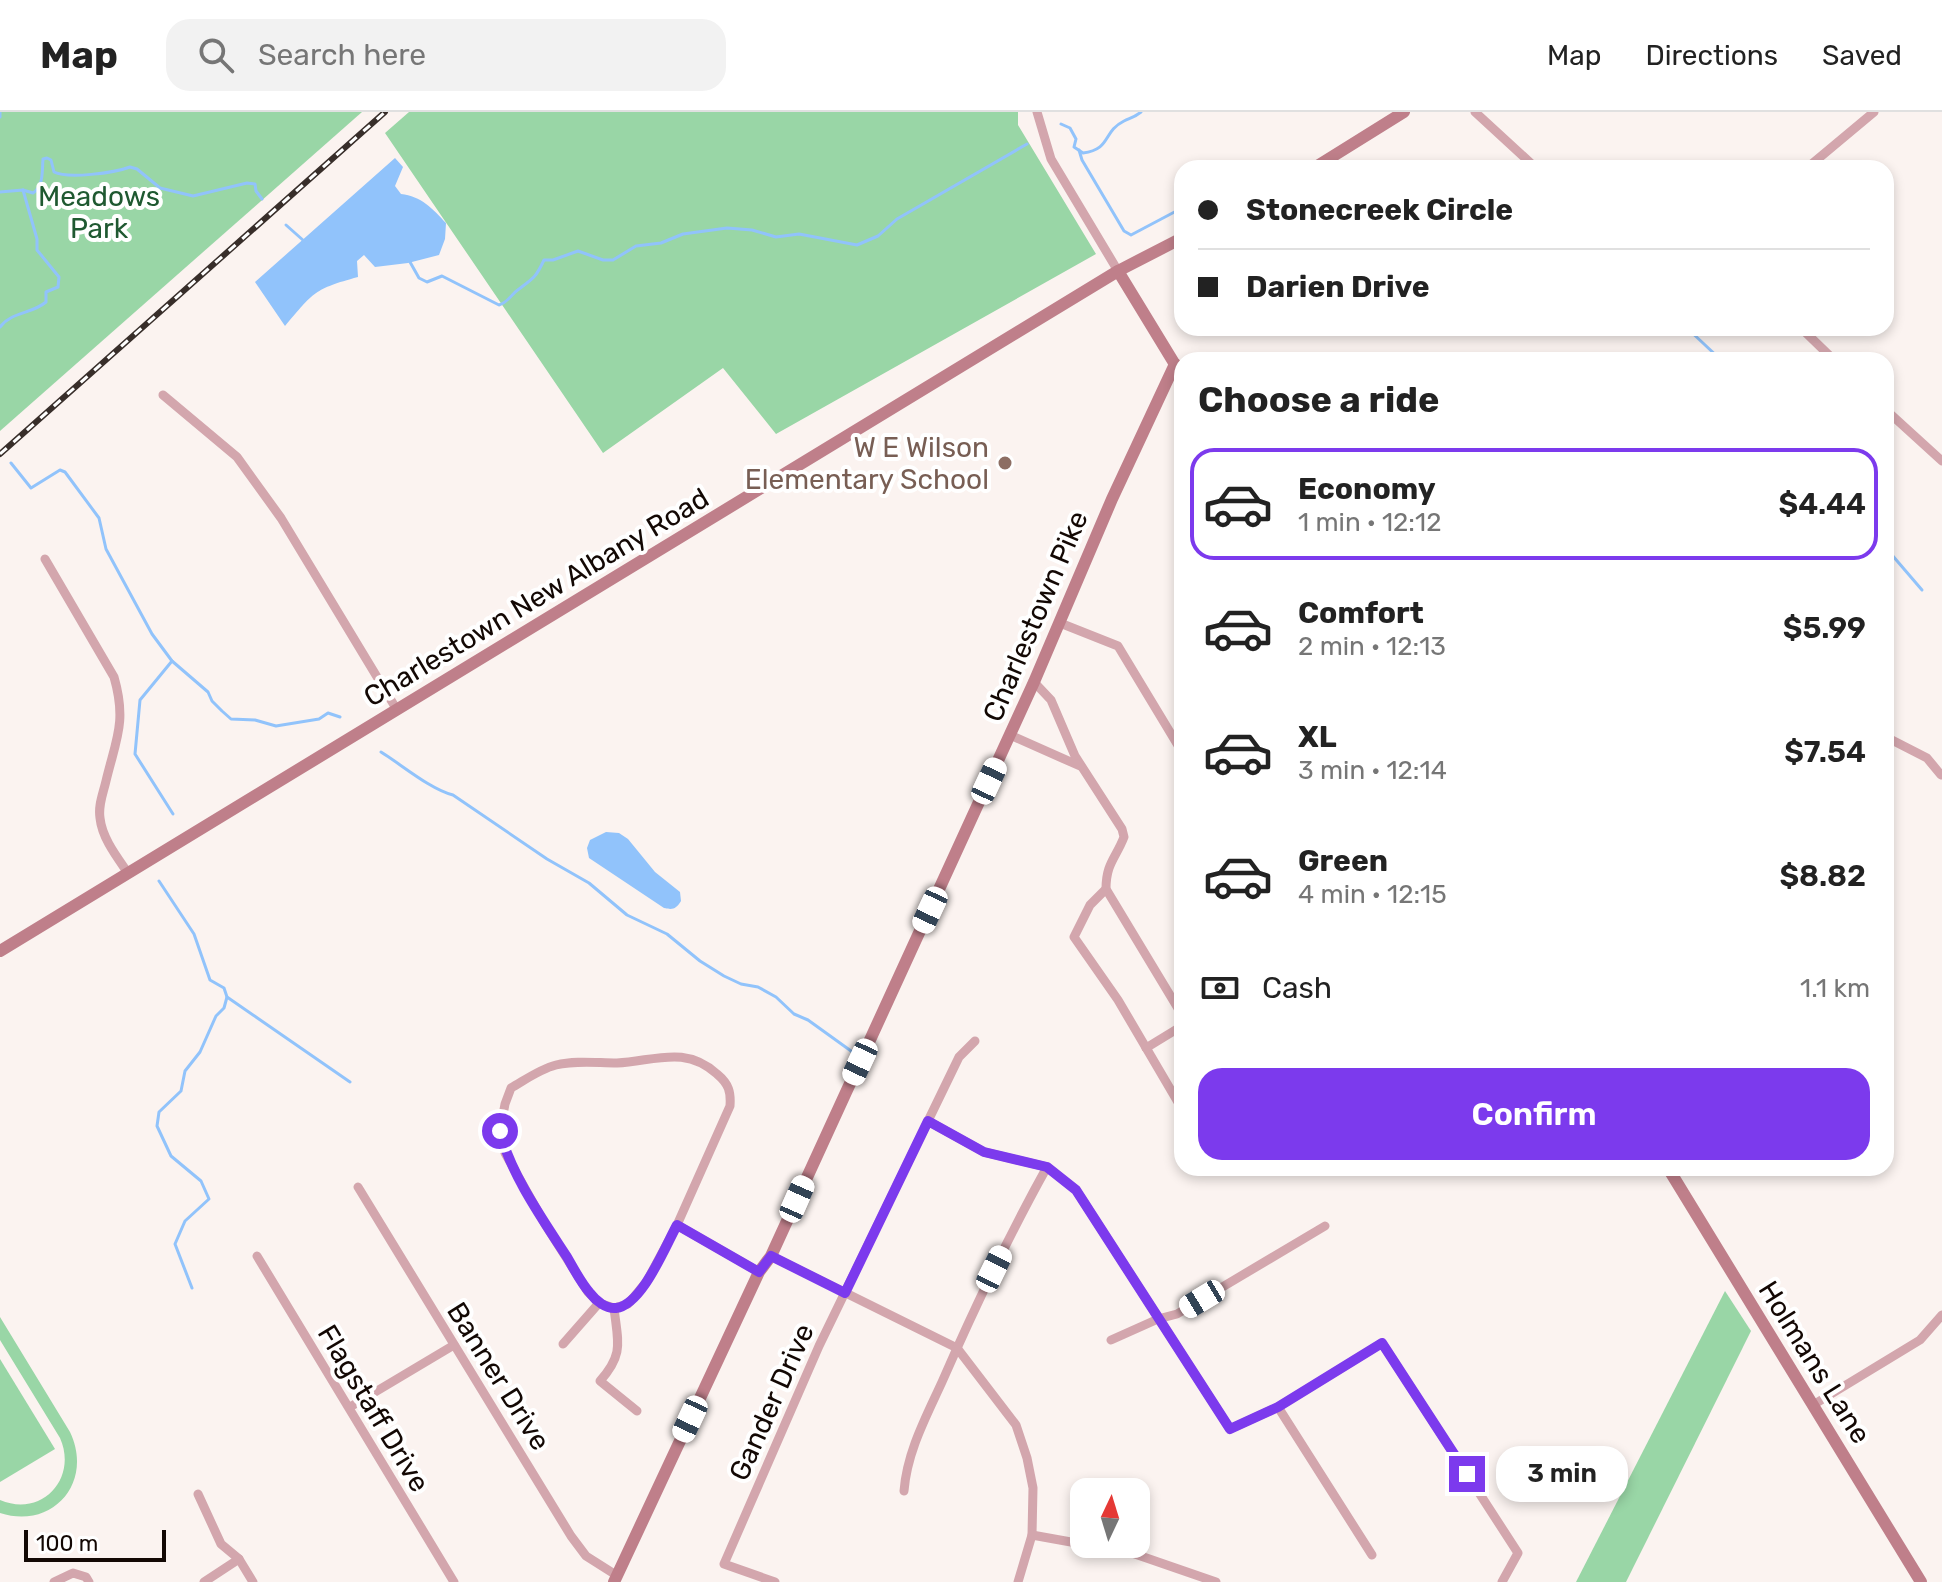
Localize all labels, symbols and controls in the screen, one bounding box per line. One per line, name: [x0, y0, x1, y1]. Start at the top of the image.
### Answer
search box: [166, 19, 726, 91]
text: Map: [40, 32, 118, 78]
icon: search: [194, 33, 238, 77]
text: Search here: [258, 37, 426, 73]
text: Map: [1547, 39, 1601, 72]
text: Directions: [1645, 39, 1778, 72]
text: Saved: [1822, 39, 1902, 72]
park label: Meadows Park: [38, 180, 160, 245]
text: Stonecreek Circle: [1246, 192, 1513, 228]
text: Darien Drive: [1246, 269, 1430, 305]
text: Choose a ride: [1198, 378, 1439, 421]
place label: W E Wilson Elementary School: [745, 431, 989, 496]
marker: W E Wilson Elementary School: [996, 454, 1014, 472]
icon: car: [1202, 468, 1274, 540]
text: Economy: [1298, 471, 1436, 507]
street label: Charlestown New Albany Road: [358, 481, 715, 714]
text: $4.44: [1779, 486, 1866, 522]
street label: Charlestown Pike: [976, 506, 1095, 727]
text: 1 min · 12:12: [1298, 507, 1441, 538]
icon: car: [1202, 592, 1274, 664]
text: Comfort: [1298, 595, 1424, 631]
text: $5.99: [1783, 610, 1866, 646]
text: 2 min · 12:13: [1298, 631, 1446, 662]
icon: car: [1202, 716, 1274, 788]
text: XL: [1298, 719, 1337, 755]
text: $7.54: [1784, 734, 1866, 770]
car: [968, 754, 1010, 808]
text: 3 min · 12:14: [1298, 755, 1447, 786]
icon: car: [1202, 840, 1274, 912]
text: Green: [1298, 843, 1388, 879]
text: $8.82: [1779, 858, 1866, 894]
text: 4 min · 12:15: [1298, 879, 1447, 910]
car: [909, 883, 951, 937]
icon: cash: [1198, 966, 1242, 1010]
text: Cash: [1262, 970, 1332, 1006]
text: 1.1 km: [1800, 973, 1870, 1004]
car: [839, 1035, 881, 1089]
button: Confirm: [1198, 1068, 1870, 1160]
route start: [482, 1113, 518, 1149]
car: [776, 1172, 818, 1226]
car: [973, 1242, 1015, 1296]
street label: Holmans Lane: [1752, 1275, 1878, 1450]
car: [1175, 1276, 1229, 1322]
street label: Banner Drive: [440, 1296, 557, 1456]
street label: Flagstaff Drive: [311, 1319, 436, 1498]
street label: Gander Drive: [722, 1319, 821, 1486]
car: [669, 1392, 711, 1446]
callout: 3 min: [1495, 1446, 1627, 1502]
route end: [1449, 1456, 1485, 1492]
text: 3 min: [1527, 1458, 1597, 1489]
north arrow: [1070, 1478, 1150, 1558]
map controls: [1070, 1478, 1150, 1558]
scale bar: [24, 1526, 166, 1562]
text: 100 m: [36, 1530, 98, 1557]

